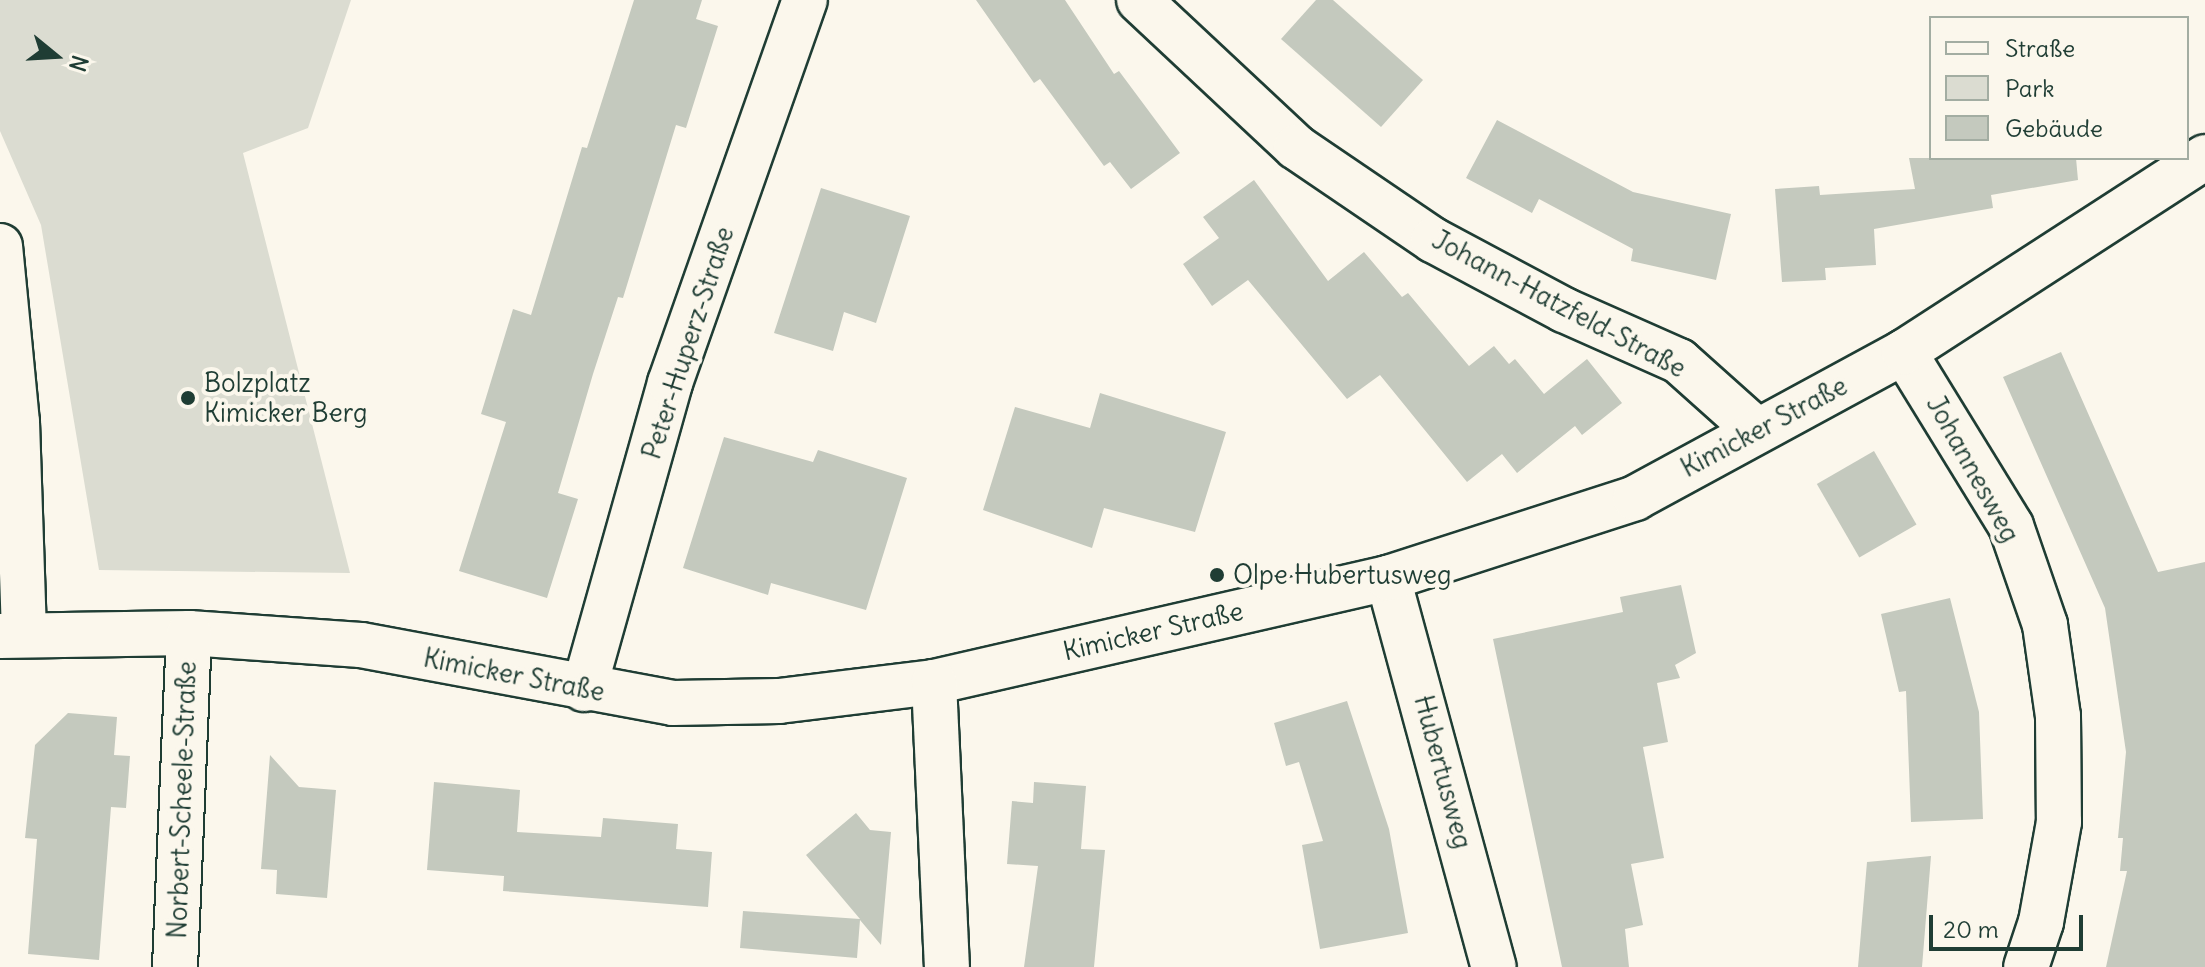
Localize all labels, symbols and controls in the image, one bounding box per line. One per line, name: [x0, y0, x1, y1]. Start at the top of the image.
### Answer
north arrow: [16, 16, 96, 96]
legend: [1929, 16, 2189, 160]
text: Straße: [2005, 33, 2075, 63]
text: N: [63, 52, 94, 75]
text: Park: [2005, 73, 2055, 103]
text: Gebäude: [2005, 113, 2103, 143]
street label: Peter-Huperz-Straße: [636, 223, 740, 463]
street label: Johann-Hatzfeld-Straße: [1427, 224, 1691, 384]
place label: Bolzplatz Kimicker Berg: [204, 367, 367, 428]
street label: Kimicker Straße: [1676, 370, 1852, 484]
marker: Bolzplatz Kimicker Berg: [179, 389, 197, 407]
street label: Johannesweg: [1920, 390, 2026, 548]
place label: Olpe Hubertusweg: [1233, 559, 1452, 591]
marker: Olpe Hubertusweg: [1208, 566, 1226, 584]
street label: Kimicker Straße: [1060, 595, 1246, 667]
street label: Kimicker Straße: [421, 642, 607, 708]
street label: Norbert-Scheele-Straße: [162, 661, 202, 939]
street label: Hubertusweg: [1408, 692, 1478, 852]
scale bar: [1933, 899, 2087, 949]
text: 20 m: [1943, 914, 1999, 944]

